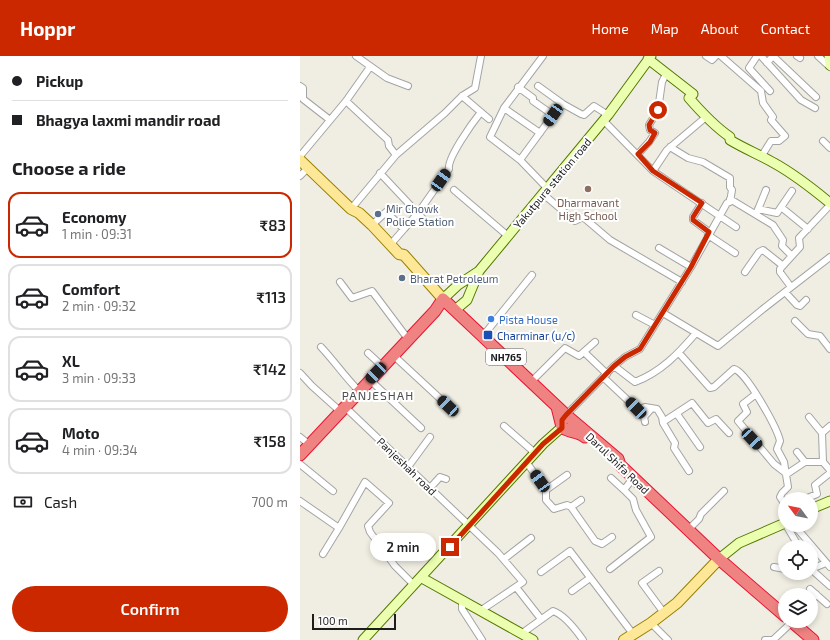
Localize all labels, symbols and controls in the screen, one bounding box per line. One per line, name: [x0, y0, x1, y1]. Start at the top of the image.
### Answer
text: Hoppr: [20, 17, 75, 40]
text: Home: [592, 20, 629, 37]
text: Map: [651, 20, 679, 37]
text: About: [701, 20, 739, 37]
text: Contact: [761, 20, 810, 37]
text: Pickup: [36, 72, 83, 90]
route start: [649, 101, 667, 119]
car: [541, 102, 565, 128]
text: Bhagya laxmi mandir road: [36, 111, 220, 129]
street label: Yakutpura station road: [510, 135, 594, 231]
text: Choose a ride: [12, 157, 126, 179]
car: [429, 167, 453, 193]
marker: Dharmavant High School: [583, 184, 593, 194]
place label: Dharmavant High School: [557, 196, 619, 222]
place label: Mir Chowk Police Station: [386, 202, 454, 228]
icon: car: [14, 207, 50, 243]
text: Economy: [62, 208, 127, 226]
marker: Mir Chowk Police Station: [373, 209, 383, 219]
text: ₹83: [260, 216, 286, 234]
text: 1 min · 09:31: [62, 226, 132, 242]
place label: Bharat Petroleum: [410, 272, 498, 285]
marker: Bharat Petroleum: [397, 273, 407, 283]
icon: car: [14, 279, 50, 315]
text: Comfort: [62, 280, 120, 298]
text: ₹113: [256, 288, 286, 306]
text: 2 min · 09:32: [62, 298, 136, 314]
place label: Pista House: [499, 313, 558, 326]
marker: Pista House: [486, 314, 496, 324]
marker: Charminar (u/c): [482, 329, 494, 341]
place label: Charminar (u/c): [497, 329, 575, 342]
road number: NH765: [486, 349, 526, 365]
icon: car: [14, 351, 50, 387]
text: XL: [62, 352, 80, 370]
text: ₹142: [253, 360, 286, 378]
car: [363, 360, 389, 386]
text: 3 min · 09:33: [62, 370, 136, 386]
district label: PANJESHAH: [342, 388, 414, 402]
car: [435, 393, 461, 419]
car: [623, 395, 649, 421]
icon: car: [14, 423, 50, 459]
text: Moto: [62, 424, 100, 442]
car: [739, 426, 765, 452]
street label: Darul Shifa Road: [584, 430, 652, 496]
text: ₹158: [254, 432, 286, 450]
street label: Panjeshah road: [374, 434, 439, 498]
text: 4 min · 09:34: [62, 442, 138, 458]
car: [528, 468, 552, 494]
icon: cash: [12, 491, 34, 513]
north arrow: [778, 492, 818, 532]
map controls: [778, 492, 818, 628]
text: Cash: [44, 493, 77, 511]
text: 700 m: [251, 494, 288, 510]
callout: 2 min: [370, 533, 436, 561]
route end: [441, 538, 459, 556]
text: 2 min: [387, 539, 419, 555]
button: locate: [778, 540, 818, 580]
button: Confirm: [12, 586, 288, 632]
button: layers: [778, 588, 818, 628]
scale bar: [312, 612, 396, 631]
text: 100 m: [318, 614, 348, 627]

